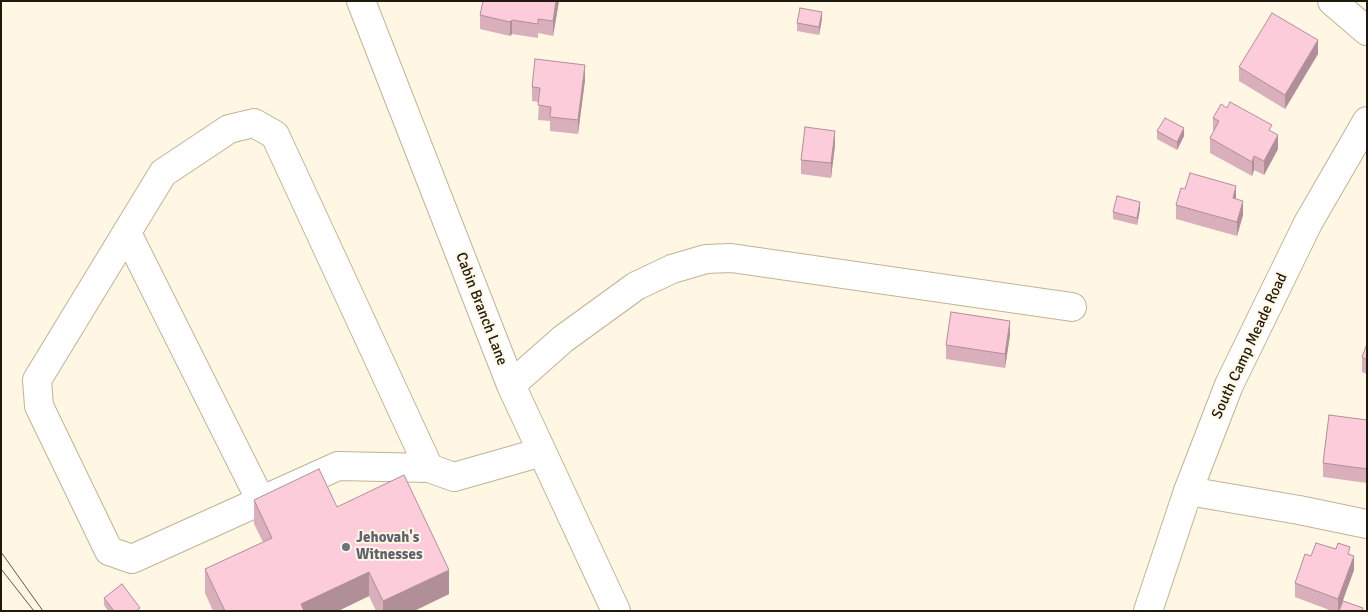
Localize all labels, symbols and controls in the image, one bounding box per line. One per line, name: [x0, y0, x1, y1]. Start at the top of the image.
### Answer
street label: Cabin Branch Lane: [451, 250, 511, 368]
street label: South Camp Meade Road: [1208, 270, 1292, 422]
place label: Jehovah's Witnesses: [356, 529, 423, 564]
marker: Jehovah's Witnesses: [340, 541, 352, 553]

